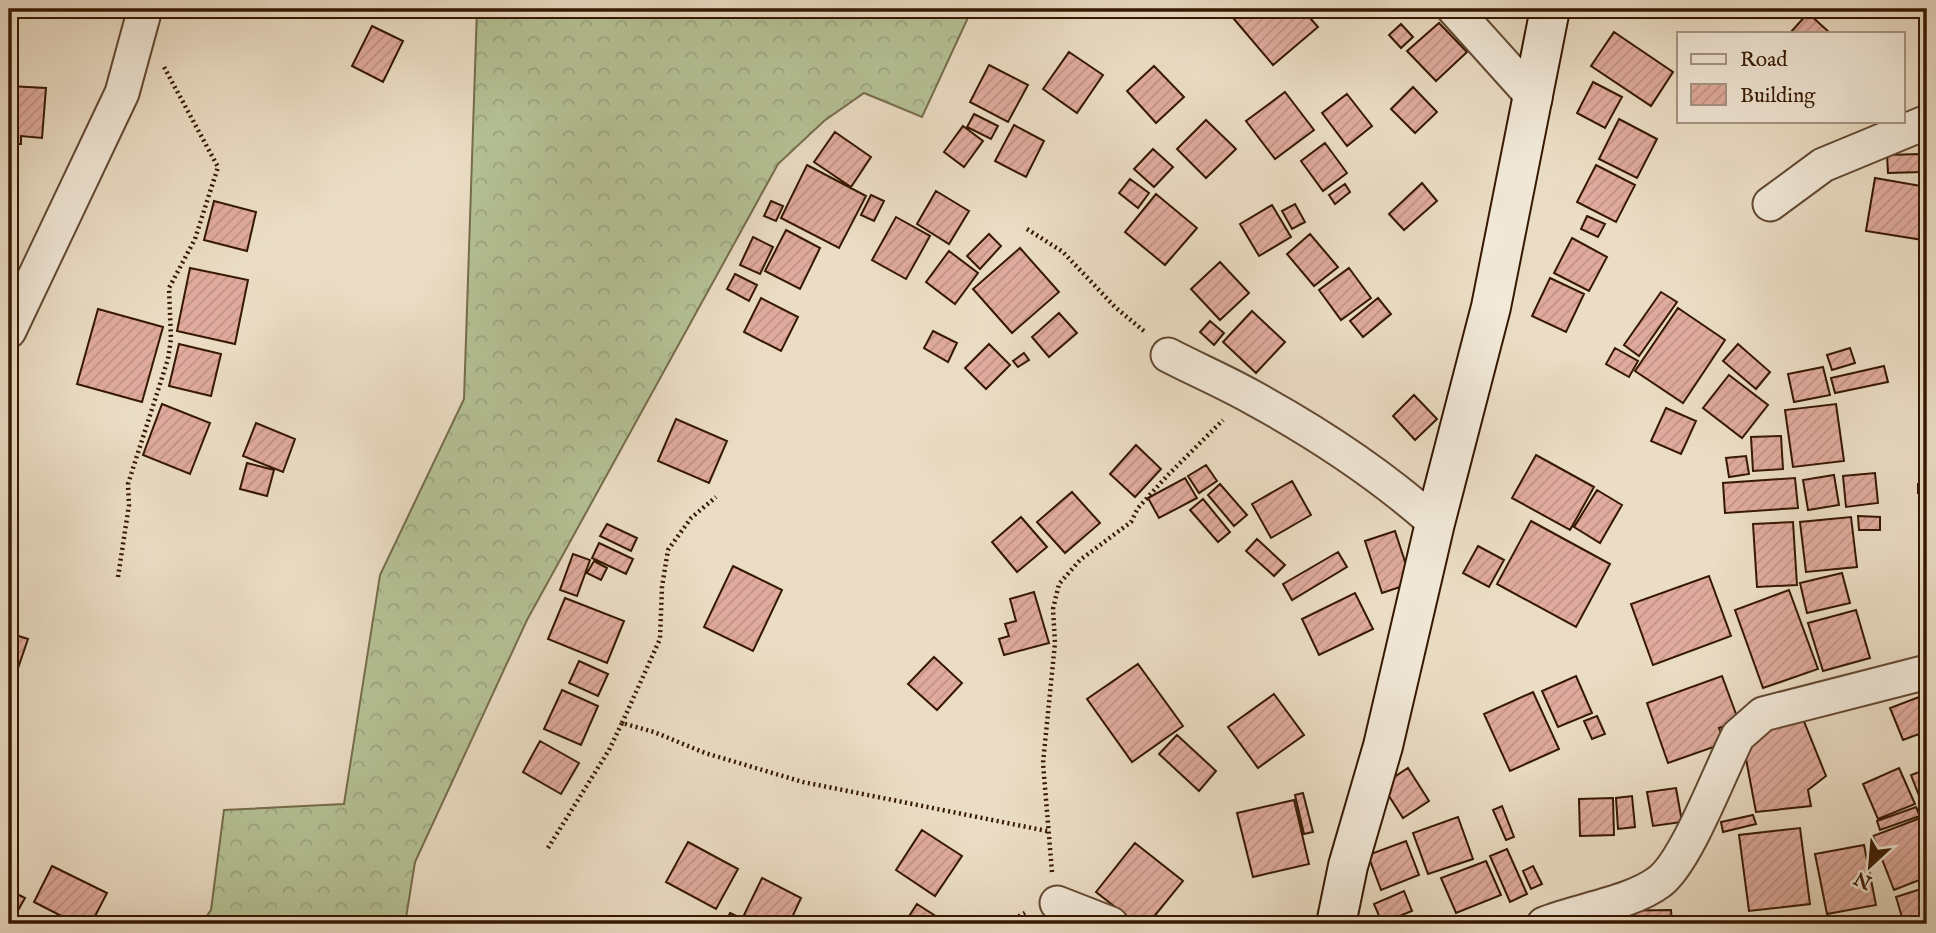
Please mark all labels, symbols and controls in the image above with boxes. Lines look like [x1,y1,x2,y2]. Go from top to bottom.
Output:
legend [1677,32,1904,122]
text: Road [1740,47,1788,74]
text: Building [1740,83,1816,110]
north arrow [1834,832,1904,902]
text: N [1850,865,1877,894]

